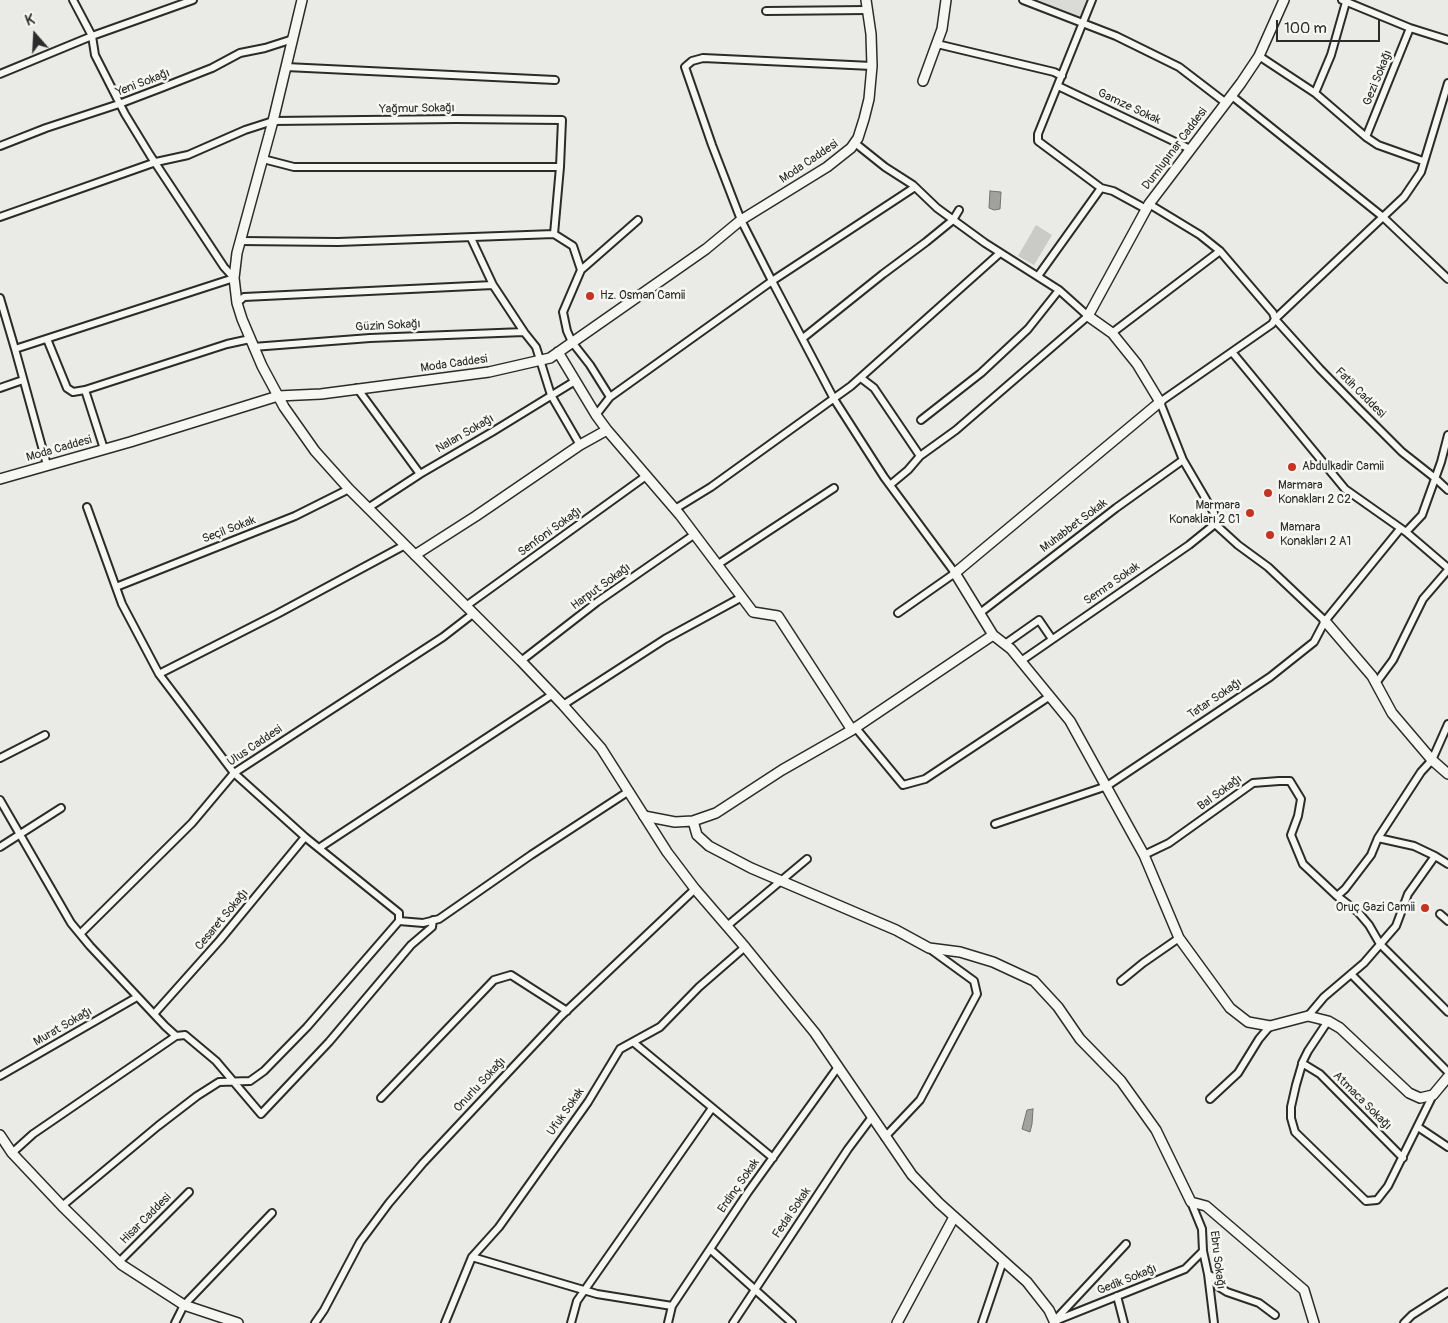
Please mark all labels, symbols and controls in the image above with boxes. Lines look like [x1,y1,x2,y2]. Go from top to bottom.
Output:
north arrow [10,10,60,60]
scale bar [1278,10,1382,42]
text: K [23,11,37,30]
text: 100 m [1284,19,1327,38]
street label: Gezi Sokağı [1360,48,1396,108]
street label: Yeni Sokağı [114,66,172,100]
street label: Gamze Sokak [1095,86,1163,128]
street label: Yağmur Sokağı [379,101,455,117]
street label: Dumlupınar Caddesi [1139,105,1211,193]
street label: Moda Caddesi [777,137,841,187]
place label: Hz. Osman Camii [600,289,685,303]
marker: Hz. Osman Camii [584,290,596,302]
street label: Güzin Sokağı [355,317,421,335]
street label: Moda Caddesi [420,352,488,376]
street label: Fatih Caddesi [1332,365,1388,421]
street label: Nalan Sokağı [433,412,497,456]
street label: Moda Caddesi [25,433,93,465]
place label: Abdulkadir Camii [1302,460,1384,474]
marker: Abdulkadir Camii [1286,461,1298,473]
place label: Marmara Konakları 2 C2 [1278,479,1351,507]
marker: Marmara Konakları 2 C2 [1262,487,1274,499]
street label: Muhabbet Sokak [1038,496,1110,556]
place label: Marmara Konakları 2 C1 [1169,499,1240,527]
street label: Senfoni Sokağı [515,504,585,560]
marker: Marmara Konakları 2 C1 [1244,507,1256,519]
street label: Seçil Sokak [200,513,258,547]
place label: Mamara Konakları 2 A1 [1280,521,1351,549]
marker: Mamara Konakları 2 A1 [1264,529,1276,541]
street label: Semra Sokak [1081,559,1143,609]
street label: Harput Sokağı [568,561,634,613]
street label: Tatar Sokağı [1185,676,1245,722]
street label: Ulus Caddesi [225,722,285,770]
street label: Bal Sokağı [1195,772,1245,814]
street label: Cesaret Sokağı [192,887,252,953]
place label: Oruç Gazi Camii [1336,901,1415,915]
marker: Oruç Gazi Camii [1419,902,1431,914]
street label: Murat Sokağı [31,1004,95,1050]
street label: Onurlu Sokağı [451,1055,509,1115]
street label: Atmaca Sokağı [1330,1069,1394,1133]
street label: Ufuk Sokak [544,1085,588,1139]
street label: Erdinç Sokak [715,1156,763,1216]
street label: Fedai Sokak [770,1185,814,1241]
street label: Hisar Caddesi [118,1191,174,1247]
street label: Ebru Sokağı [1206,1230,1228,1290]
street label: Gedik Sokağı [1095,1262,1159,1298]

